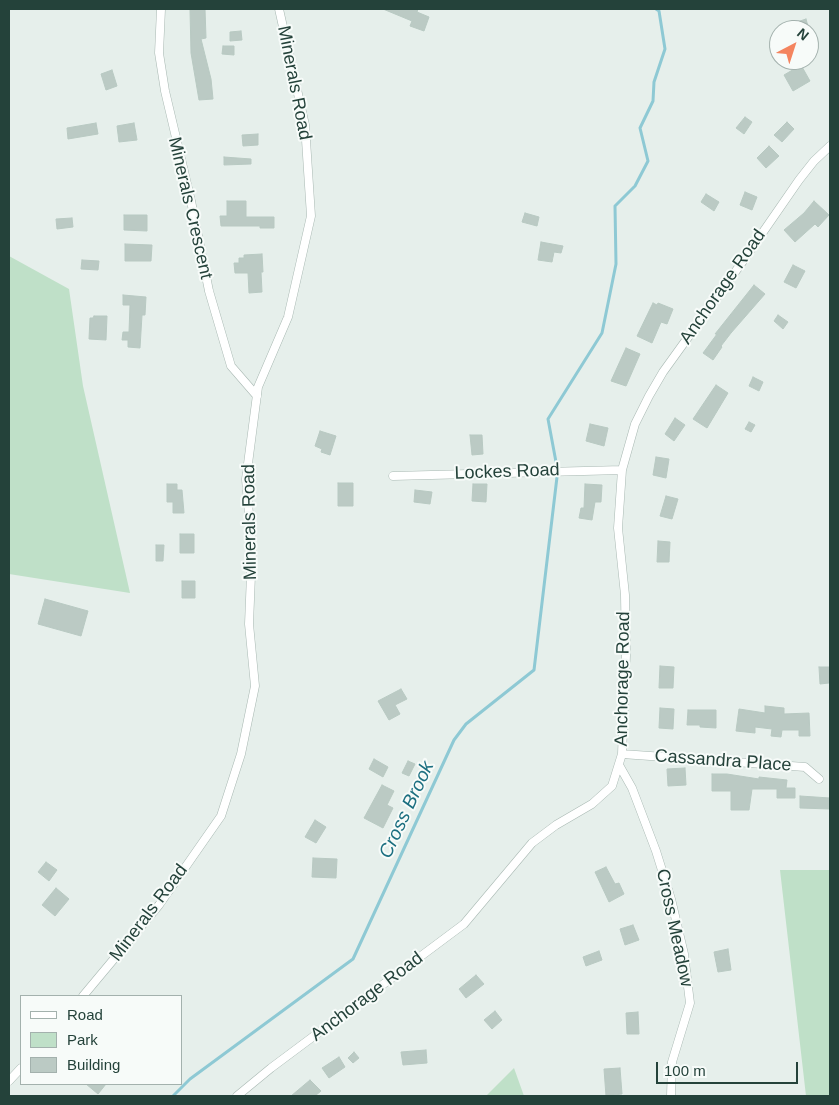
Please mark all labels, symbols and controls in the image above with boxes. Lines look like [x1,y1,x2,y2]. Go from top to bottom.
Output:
north arrow [769,20,819,70]
street label: Minerals Road [272,24,316,142]
text: N [794,25,812,44]
street label: Minerals Crescent [163,135,217,281]
street label: Anchorage Road [675,225,771,349]
street label: Lockes Road [454,459,560,485]
street label: Minerals Road [238,464,262,580]
street label: Anchorage Road [611,611,635,747]
street label: Cassandra Place [654,745,792,777]
water label: Cross Brook [375,758,439,862]
street label: Minerals Road [105,860,193,966]
street label: Cross Meadow [651,867,697,989]
street label: Anchorage Road [307,948,427,1046]
legend [20,995,182,1085]
text: Road [67,1006,103,1023]
text: Park [67,1031,98,1048]
scale bar [659,1052,802,1084]
text: Building [67,1056,120,1073]
text: 100 m [664,1062,706,1079]

